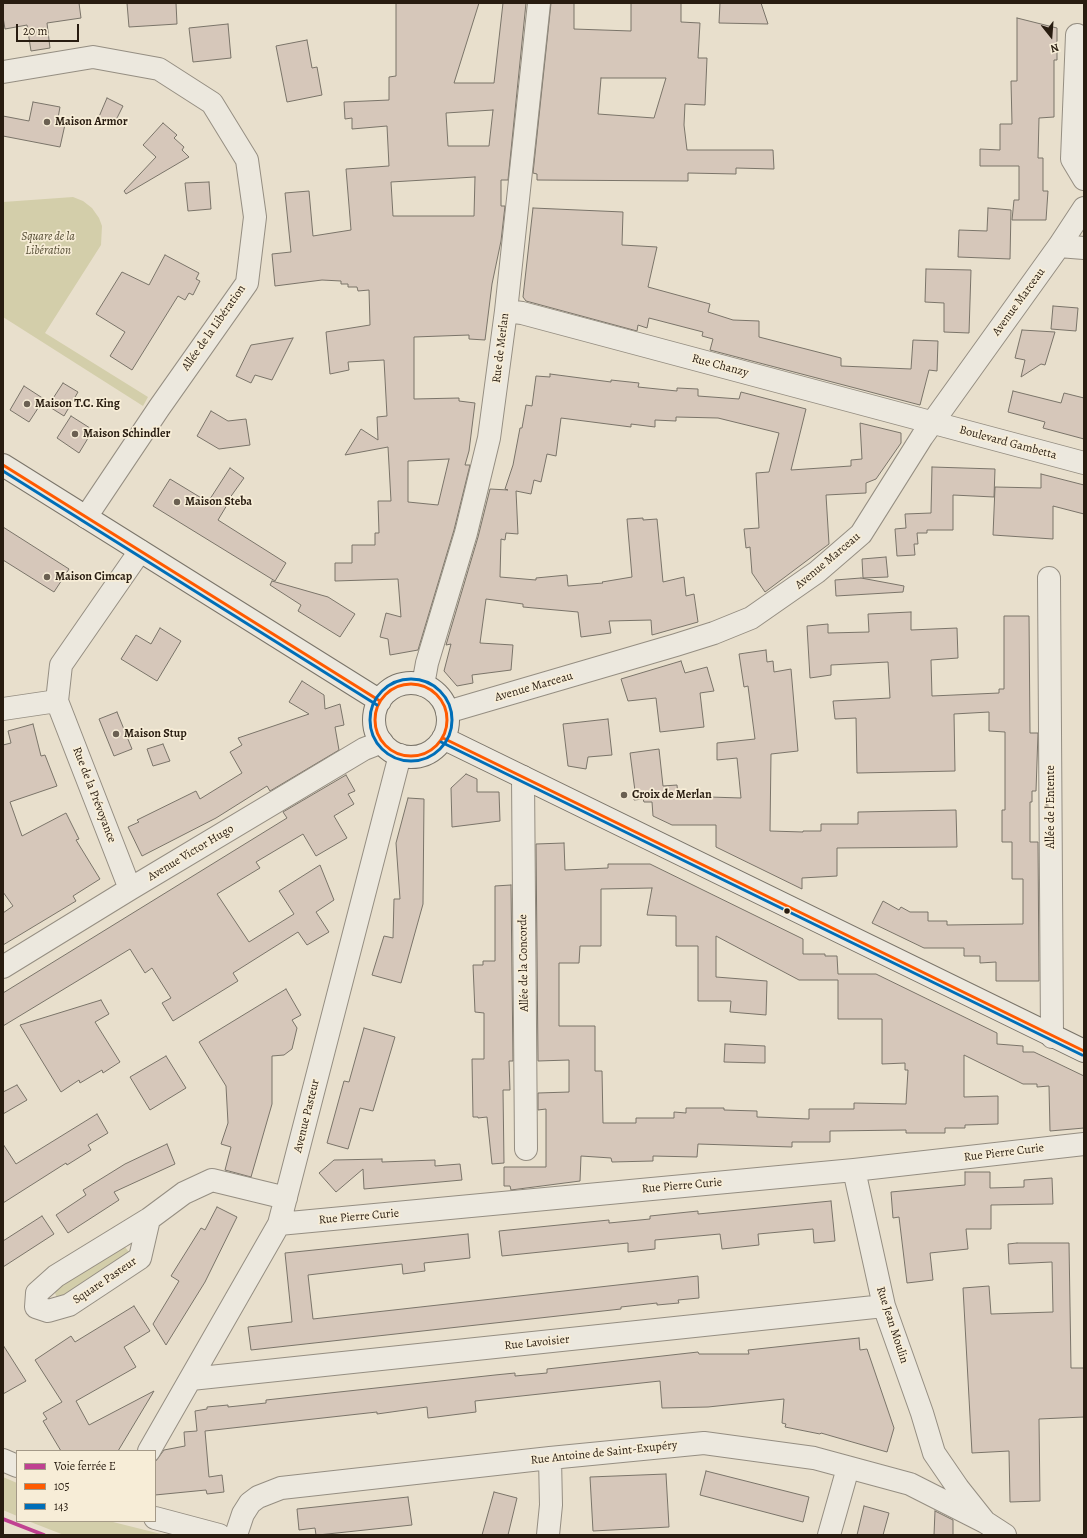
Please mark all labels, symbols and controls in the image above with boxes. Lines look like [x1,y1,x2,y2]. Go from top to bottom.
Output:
scale bar [18,16,81,42]
north arrow [1031,16,1071,56]
text: 20 m [23,23,47,39]
text: N [1049,40,1061,56]
place label: Maison Armor [55,115,128,129]
marker: Maison Armor [42,117,52,127]
park label: Square de la Libération [21,230,75,258]
street label: Avenue Marceau [989,265,1049,339]
street label: Allée de la Libération [179,282,249,374]
street label: Rue de Merlan [490,312,512,384]
street label: Rue Chanzy [690,352,750,380]
place label: Maison T.C. King [35,397,120,411]
marker: Maison T.C. King [22,399,32,409]
street label: Boulevard Gambetta [958,423,1058,463]
place label: Maison Schindler [83,427,170,441]
marker: Maison Schindler [70,429,80,439]
place label: Maison Steba [185,495,252,509]
marker: Maison Steba [172,497,182,507]
street label: Avenue Marceau [793,530,863,592]
place label: Maison Cimcap [55,570,132,584]
marker: Maison Cimcap [42,572,52,582]
street label: Avenue Marceau [493,669,575,705]
place label: Maison Stup [124,727,187,741]
marker: Maison Stup [111,729,121,739]
street label: Rue de la Prévoyance [69,745,119,845]
street label: Allée de l'Entente [1044,765,1058,849]
place label: Croix de Merlan [632,788,712,802]
marker: Croix de Merlan [619,790,629,800]
street label: Avenue Victor Hugo [145,822,237,884]
unlabelled marker [782,906,792,916]
street label: Allée de la Concorde [516,914,532,1012]
street label: Avenue Pasteur [291,1078,323,1154]
street label: Rue Pierre Curie [963,1141,1045,1165]
street label: Rue Pierre Curie [641,1175,723,1197]
street label: Rue Pierre Curie [318,1206,400,1228]
street label: Square Pasteur [70,1254,140,1308]
street label: Rue Jean Moulin [873,1285,911,1365]
street label: Rue Lavoisier [504,1332,570,1354]
street label: Rue Antoine de Saint-Exupéry [530,1438,678,1468]
legend [16,1450,156,1522]
text: Voie ferrée E [54,1458,116,1474]
text: 105 [54,1478,70,1494]
text: 143 [54,1498,69,1514]

